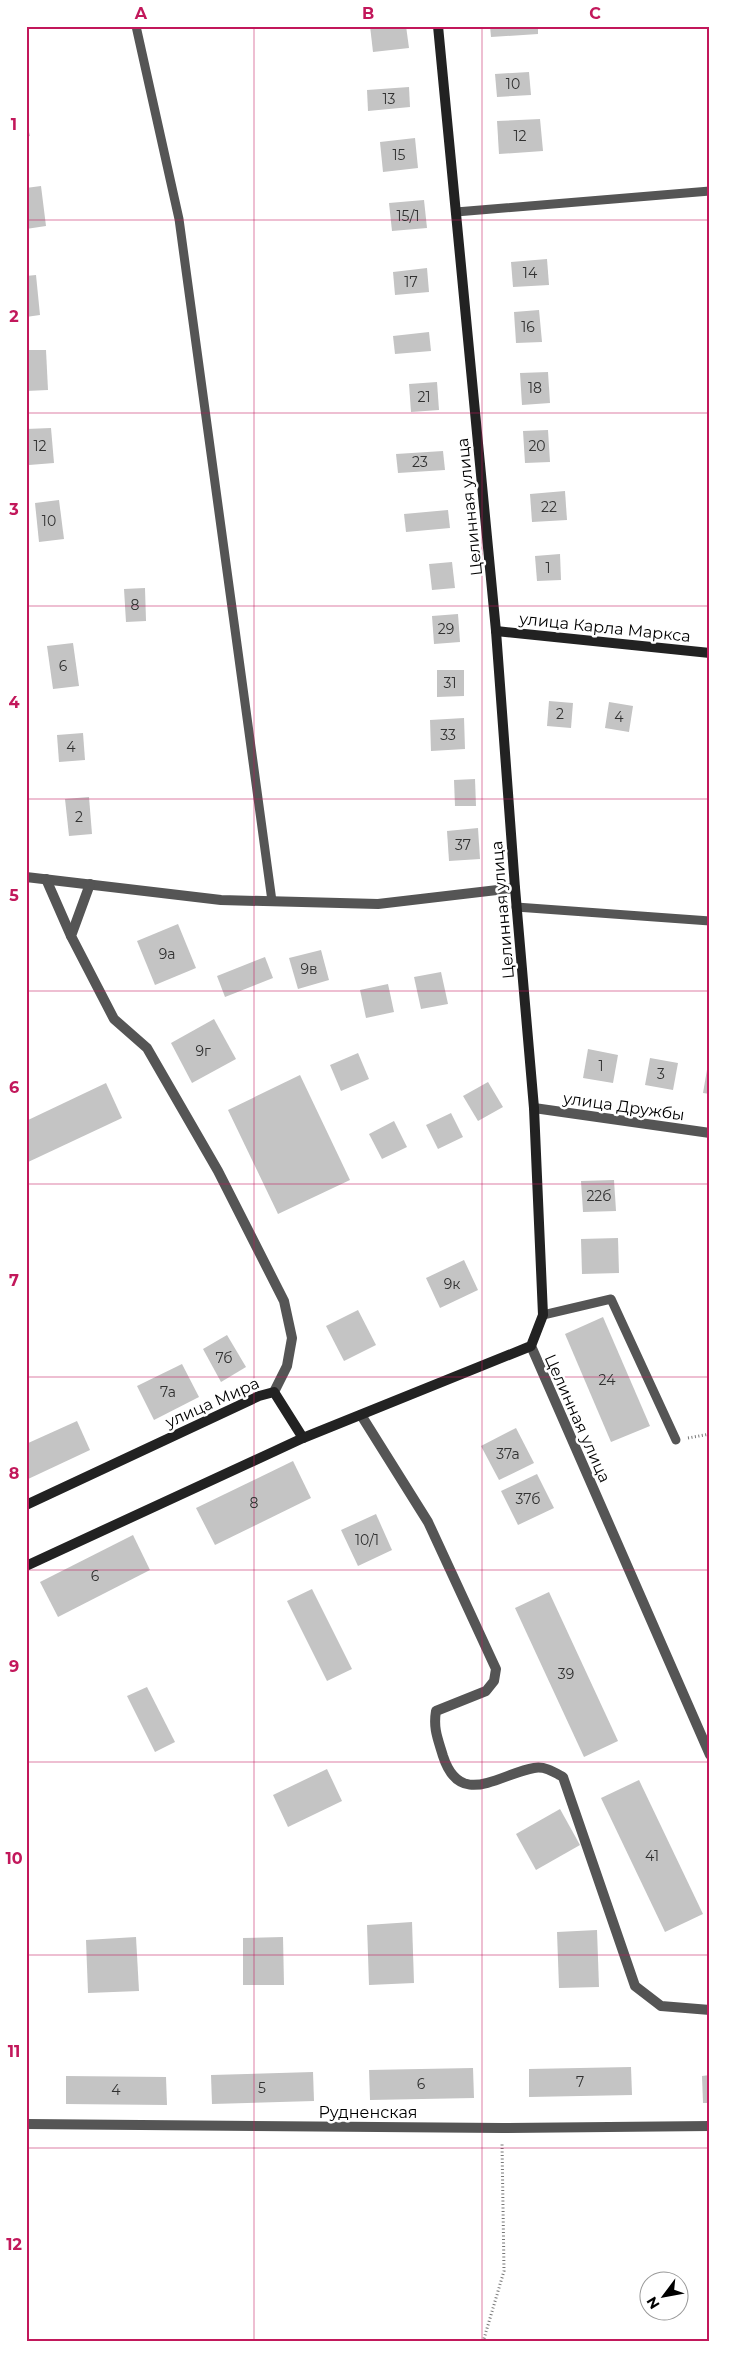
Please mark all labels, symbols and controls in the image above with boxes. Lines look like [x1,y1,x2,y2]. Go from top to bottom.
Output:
text: A [134,4,148,23]
text: B [362,4,374,23]
text: C [589,4,601,23]
house number: 10 [506,75,520,93]
house number: 13 [383,90,396,108]
text: 1 [11,115,17,134]
house number: 12 [513,127,527,145]
house number: 15 [393,146,406,164]
house number: 15/1 [396,207,420,225]
house number: 14 [523,264,538,282]
house number: 17 [404,273,418,291]
text: 2 [9,307,19,326]
house number: 16 [521,318,535,336]
house number: 18 [528,379,542,397]
house number: 21 [417,388,431,406]
house number: 12 [33,437,47,455]
street label: Целинная улица [453,437,486,577]
house number: 20 [528,437,546,455]
house number: 23 [412,453,428,471]
house number: 22 [541,498,557,516]
text: 3 [8,500,19,519]
house number: 10 [42,512,56,530]
house number: 1 [545,559,551,577]
house number: 8 [131,596,140,614]
street label: улица Карла Маркса [517,609,692,646]
house number: 29 [438,620,454,638]
house number: 6 [59,657,68,675]
house number: 31 [444,674,456,692]
text: 4 [8,693,20,712]
house number: 2 [556,705,564,723]
house number: 4 [614,708,624,726]
house number: 33 [440,726,456,744]
house number: 4 [66,738,76,756]
house number: 2 [75,808,83,826]
house number: 37 [455,836,471,854]
street label: Целинная улица [487,840,518,980]
text: 5 [9,886,19,905]
house number: 9а [159,945,175,963]
house number: 9в [300,960,318,978]
house number: 9г [195,1042,211,1060]
house number: 1 [598,1057,604,1075]
house number: 3 [657,1065,665,1083]
text: 6 [9,1078,19,1097]
street label: улица Дружбы [561,1088,686,1124]
house number: 22б [586,1187,612,1205]
text: 7 [9,1271,19,1290]
house number: 9к [444,1275,460,1293]
house number: 7б [215,1349,233,1367]
street label: Целинная улица [541,1351,614,1485]
house number: 24 [599,1371,616,1389]
street label: улица Мира [161,1373,262,1432]
house number: 7а [160,1383,176,1401]
house number: 37а [496,1445,520,1463]
text: 8 [9,1464,19,1483]
house number: 37б [516,1490,540,1508]
house number: 8 [250,1494,259,1512]
house number: 10/1 [355,1531,379,1549]
house number: 6 [91,1567,100,1585]
text: 9 [9,1657,19,1676]
house number: 39 [558,1665,574,1683]
house number: 41 [645,1847,659,1865]
text: 10 [5,1849,23,1868]
text: 11 [8,2042,20,2061]
house number: 7 [576,2073,584,2091]
house number: 6 [417,2075,426,2093]
house number: 5 [258,2079,266,2097]
house number: 4 [111,2081,121,2099]
street label: Рудненская [319,2103,417,2122]
text: 12 [6,2235,22,2254]
north arrow [638,2270,688,2320]
text: N [642,2293,664,2312]

